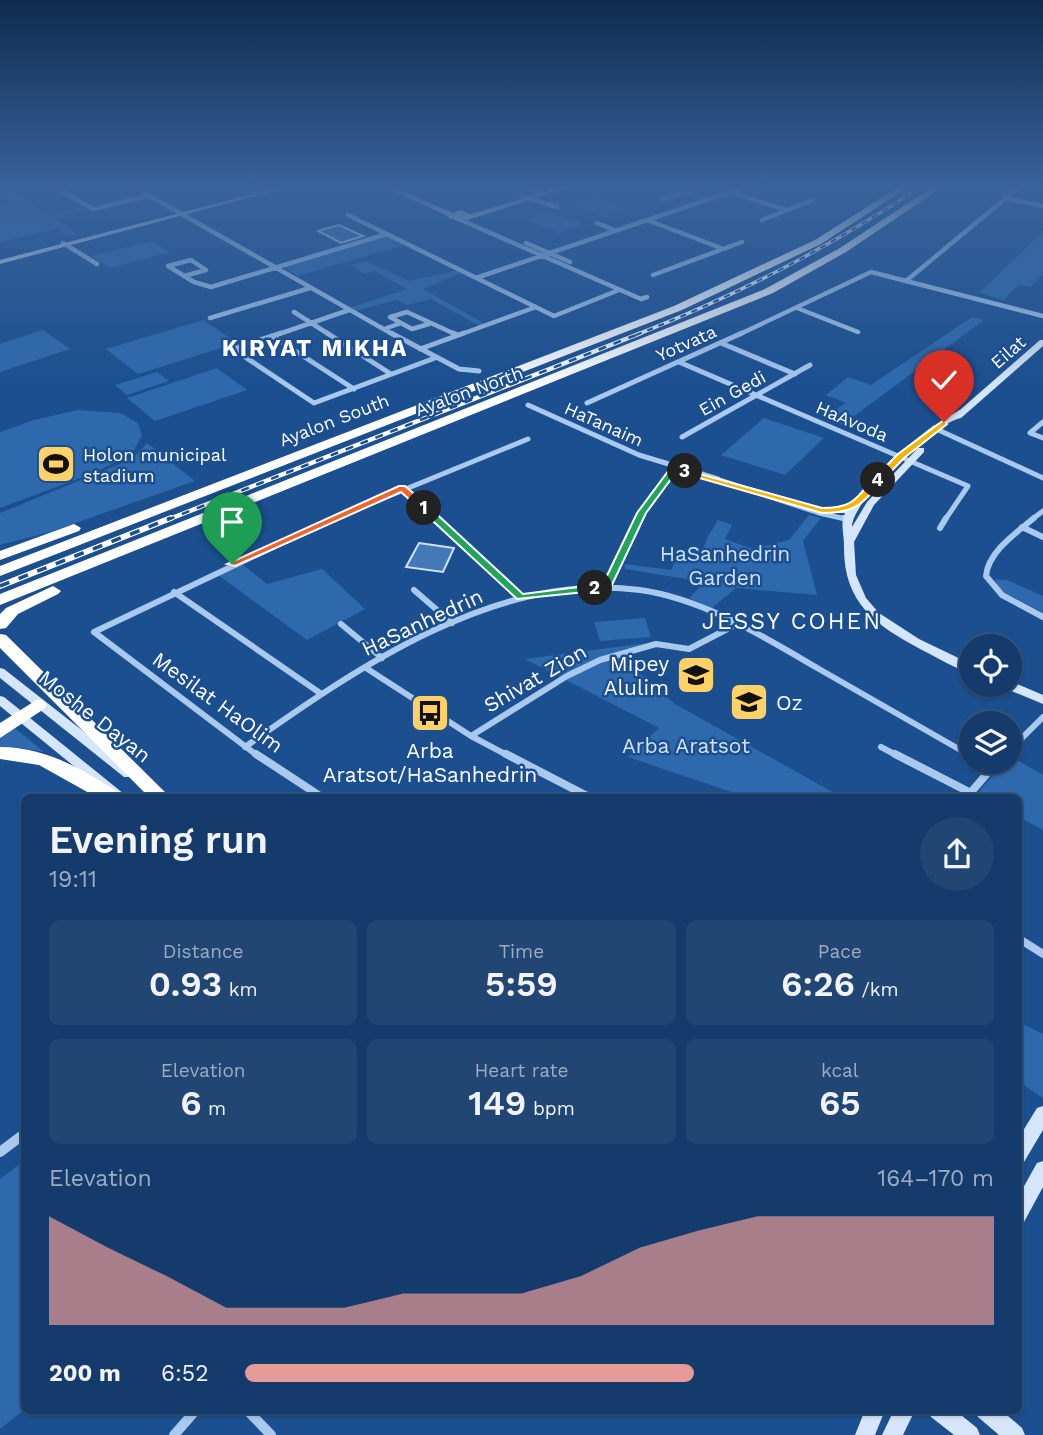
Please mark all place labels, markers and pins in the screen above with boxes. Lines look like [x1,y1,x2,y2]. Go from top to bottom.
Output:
pin [914,350,974,422]
sports icon: Holon municipal stadium [35,443,77,485]
place label: Holon municipal stadium [83,444,227,486]
pin: 3 [668,454,702,489]
pin: 4 [860,462,896,498]
pin: 1 [406,490,442,526]
pin [202,492,262,564]
pin: 2 [578,570,612,606]
place label: Mipey Alulim [604,651,669,700]
school or university icon: Mipey Alulim [675,654,717,696]
school or university icon: Oz [728,681,770,723]
place label: Oz [776,690,803,715]
bus stop icon: Arba Aratsot/HaSanhedrin [409,692,451,734]
place label: Arba Aratsot/HaSanhedrin [323,738,537,787]

